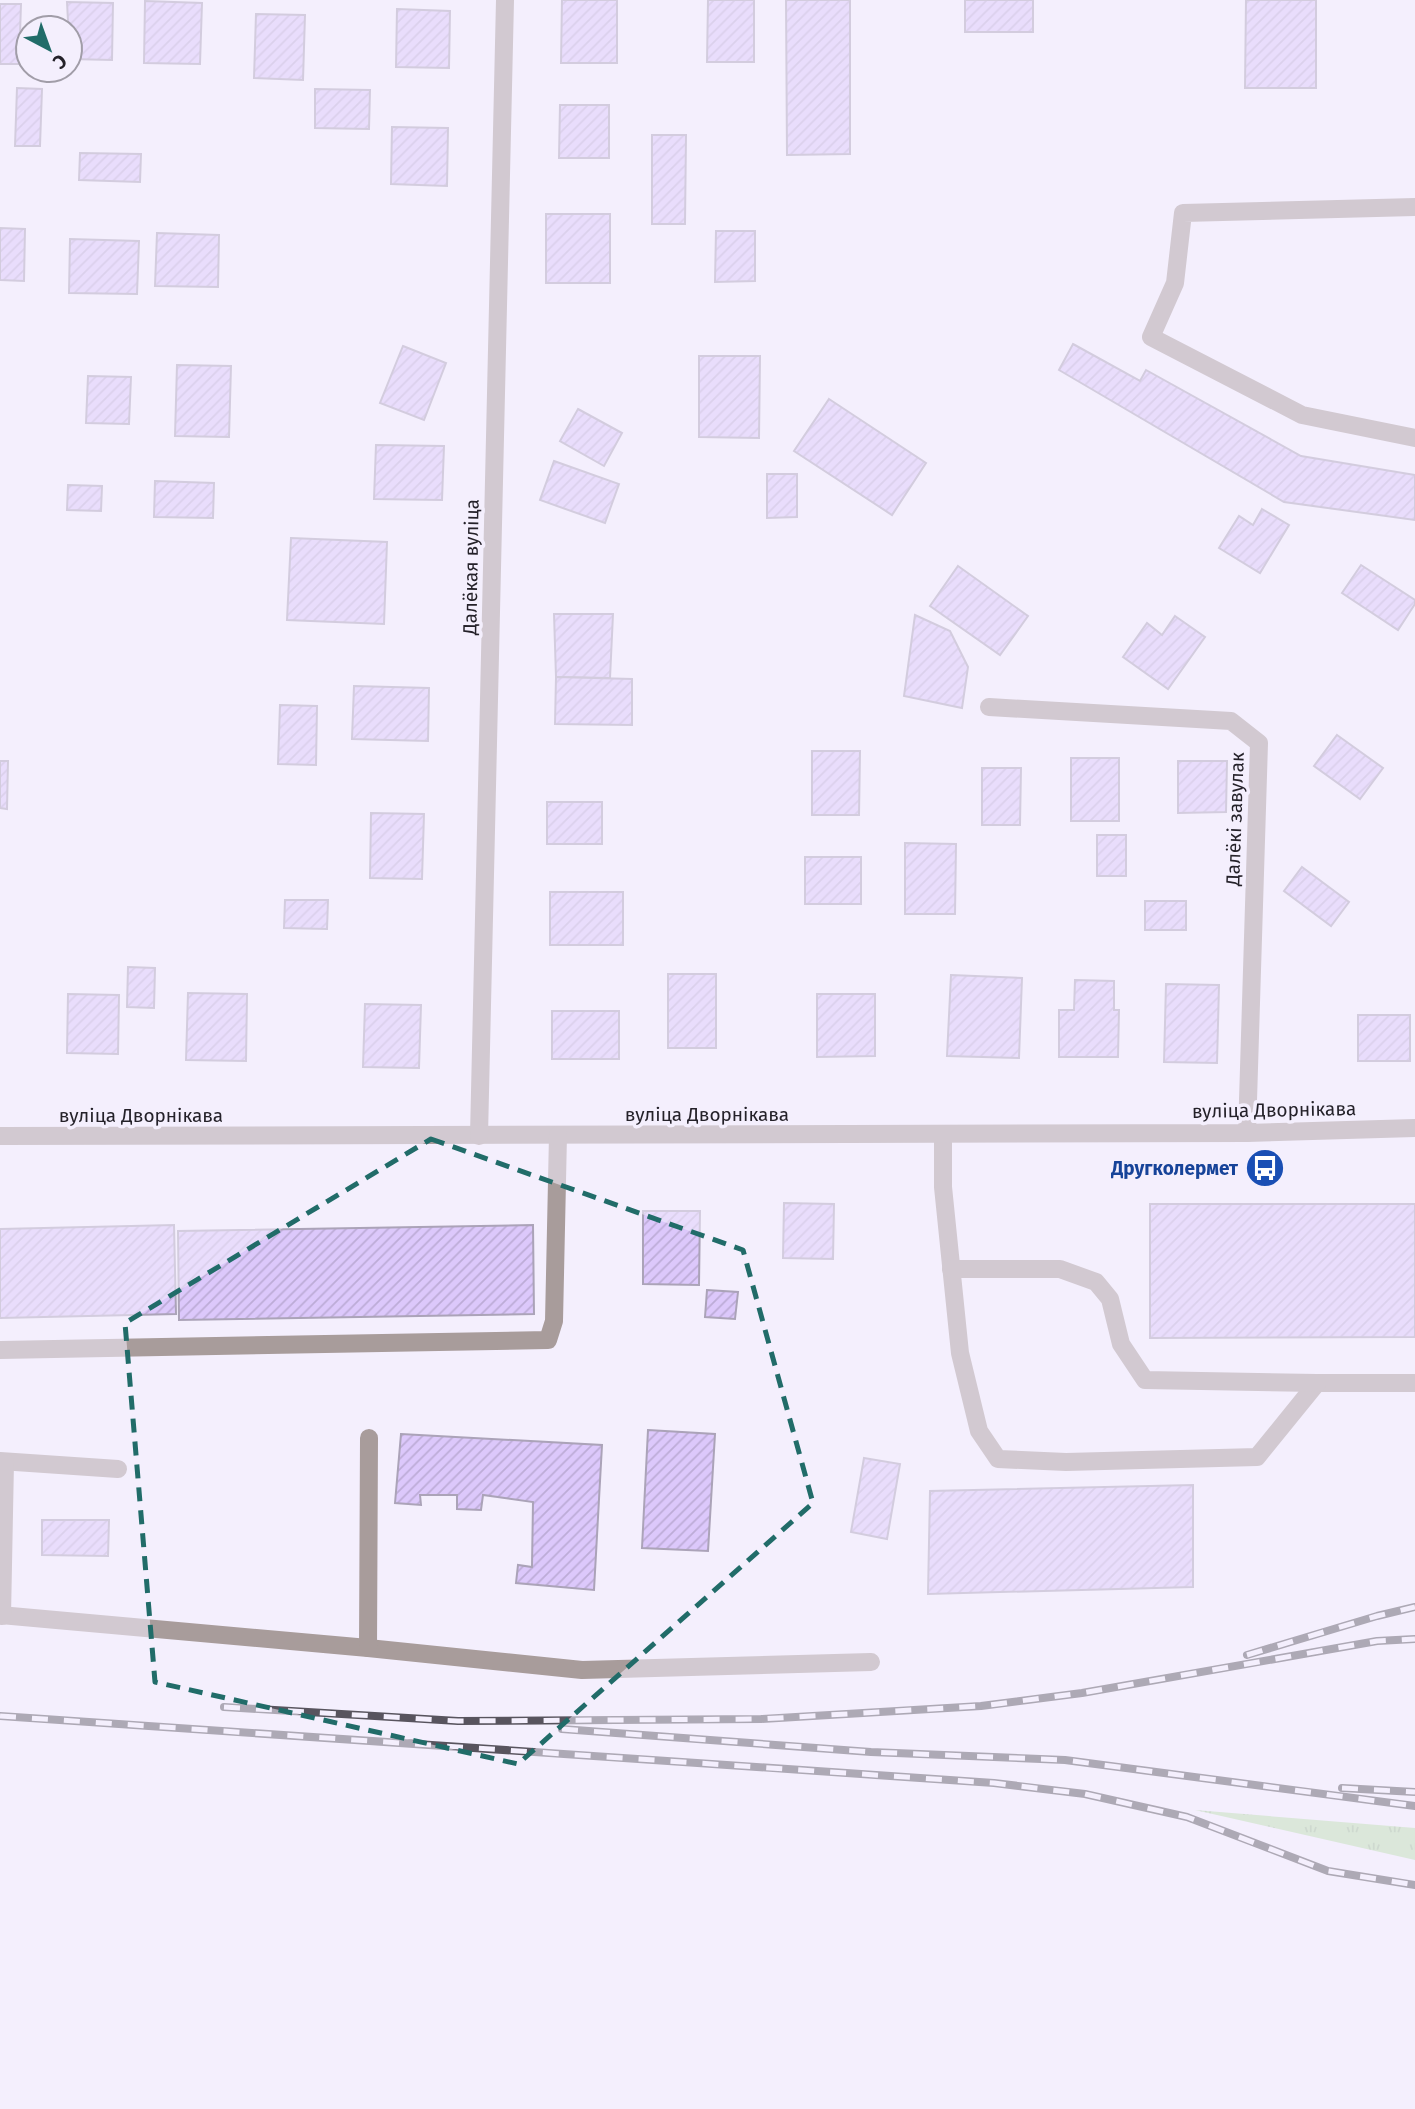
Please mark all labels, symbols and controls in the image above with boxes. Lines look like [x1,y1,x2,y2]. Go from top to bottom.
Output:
north arrow [14,14,84,84]
text: С [48,49,71,74]
street label: Далёкая вуліца [458,499,484,636]
street label: Далёкі завулак [1221,752,1249,887]
street label: вуліца Дворнікава [1192,1097,1356,1123]
street label: вуліца Дворнікава [625,1103,789,1126]
street label: вуліца Дворнікава [59,1104,223,1127]
bus stop icon: Другколермет [1244,1147,1286,1189]
place label: Другколермет [1110,1157,1239,1180]

